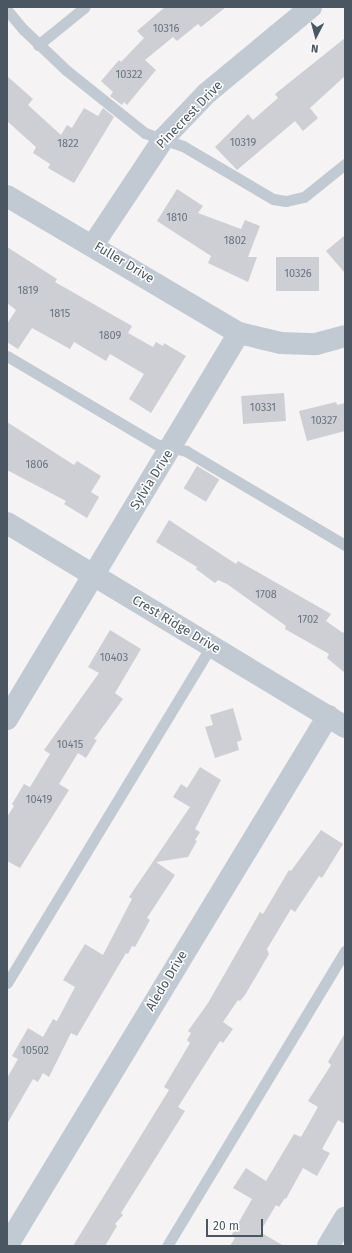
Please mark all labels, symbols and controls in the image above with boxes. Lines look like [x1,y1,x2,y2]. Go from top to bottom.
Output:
north arrow [296,16,336,56]
house number: 10316 [153,22,179,36]
text: N [310,42,319,55]
house number: 10322 [115,68,143,82]
street label: Pinecrest Drive [154,78,226,152]
house number: 10319 [230,136,256,150]
house number: 1822 [57,137,79,151]
house number: 1810 [166,211,188,225]
house number: 1802 [224,234,246,248]
street label: Fuller Drive [91,239,157,287]
house number: 10326 [284,267,312,281]
house number: 1819 [17,284,39,298]
house number: 1815 [50,307,70,321]
house number: 1809 [99,329,121,343]
house number: 10331 [250,401,276,415]
house number: 10327 [311,414,337,428]
street label: Sylvia Drive [127,447,177,513]
house number: 1806 [26,458,48,472]
house number: 1708 [255,588,277,602]
street label: Crest Ridge Drive [129,593,223,657]
house number: 1702 [298,613,318,627]
house number: 10403 [100,651,128,665]
house number: 10415 [57,738,83,752]
house number: 10419 [26,793,52,807]
street label: Aledo Drive [143,948,191,1014]
house number: 10502 [21,1044,49,1058]
scale bar [208,1211,265,1237]
text: 20 m [213,1219,239,1233]

